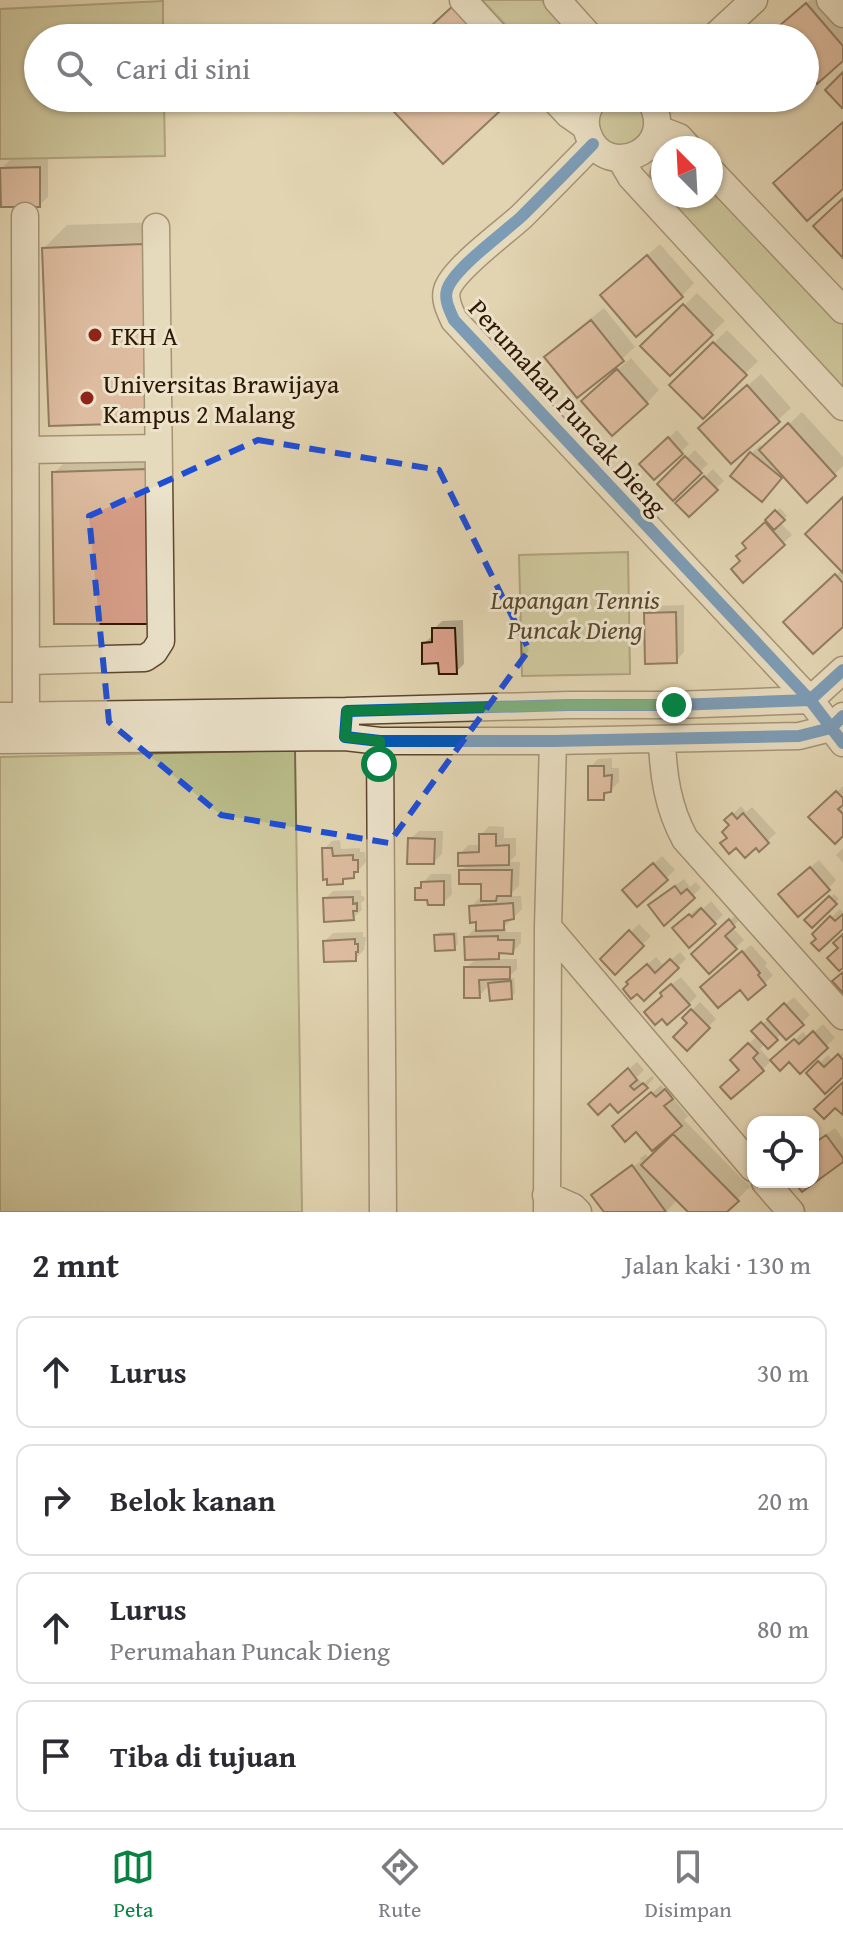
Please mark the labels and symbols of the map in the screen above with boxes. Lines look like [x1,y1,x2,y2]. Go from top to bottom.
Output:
north arrow [651,136,723,208]
street label: Perumahan Puncak Dieng [460,290,676,524]
place label: FKH A [111,316,178,355]
marker: FKH A [86,326,104,344]
place label: Universitas Brawijaya Kampus 2 Malang [103,364,340,433]
marker: Universitas Brawijaya Kampus 2 Malang [78,389,96,407]
park label: Lapangan Tennis Puncak Dieng [489,580,660,649]
route end [656,687,692,723]
route start [361,746,397,782]

